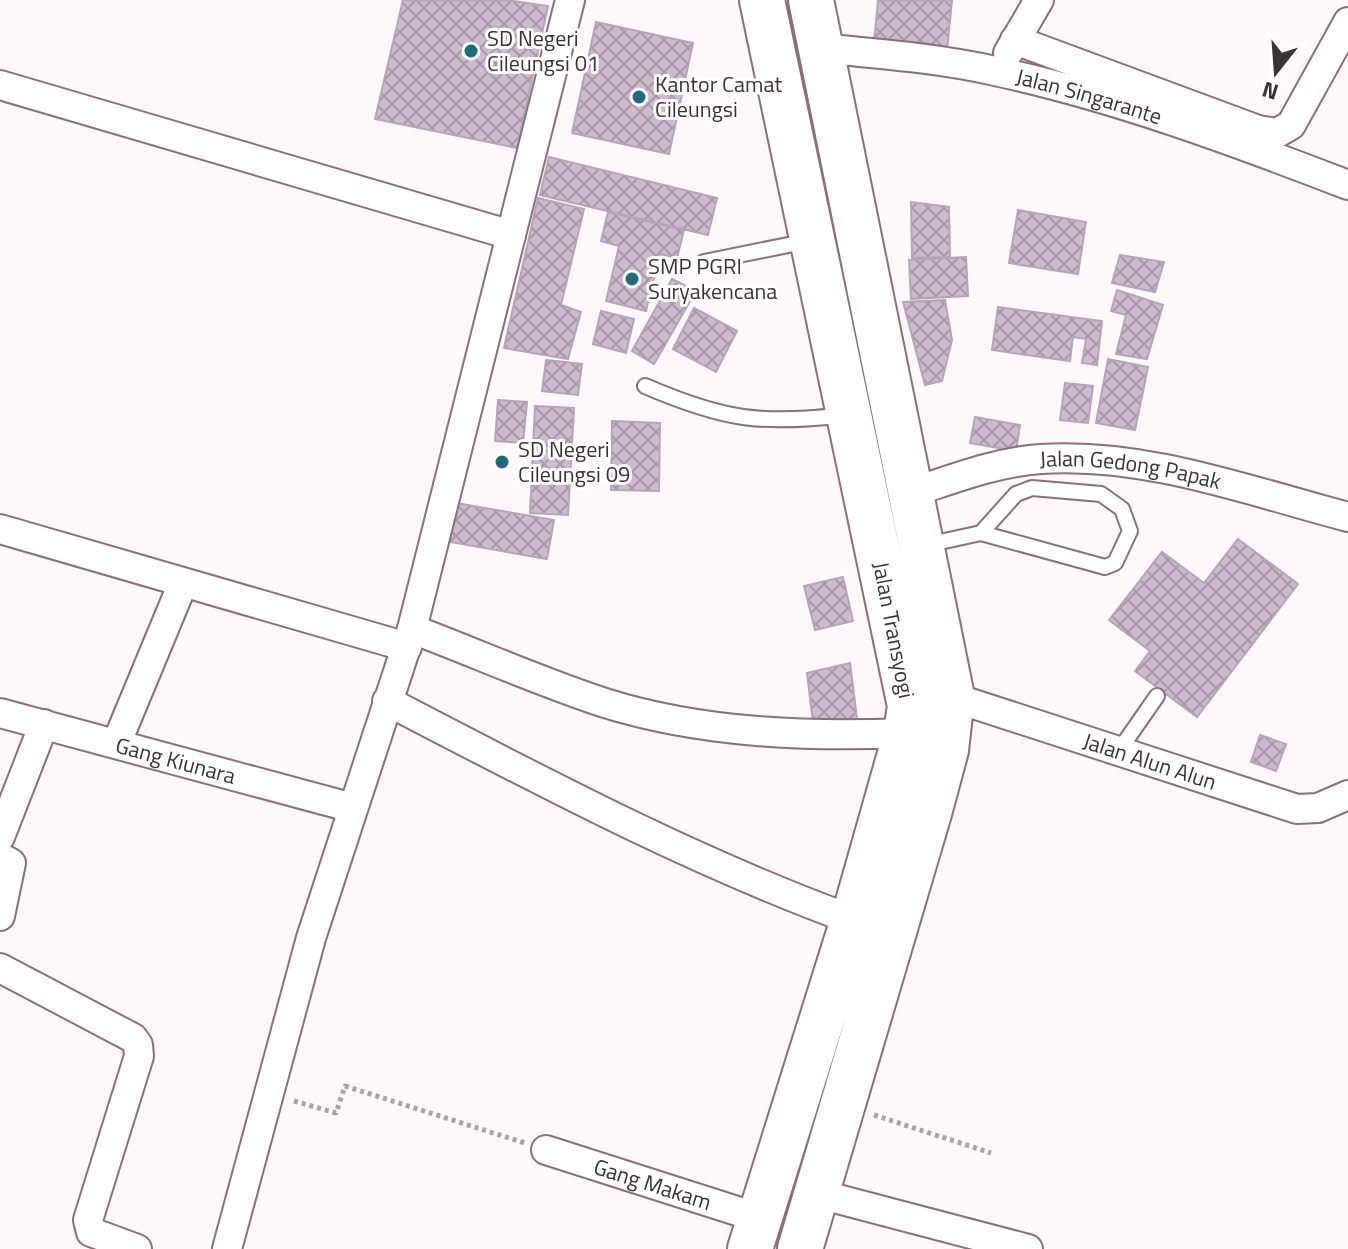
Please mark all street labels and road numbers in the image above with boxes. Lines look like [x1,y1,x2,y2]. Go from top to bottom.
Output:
street label: Jalan Singarante [1013,59,1166,133]
street label: Jalan Gedong Papak [1039,441,1225,498]
street label: Jalan Transyogi [864,559,924,701]
street label: Jalan Alun Alun [1079,724,1221,799]
street label: Gang Kiunara [112,728,240,793]
street label: Gang Makam [589,1149,716,1219]

